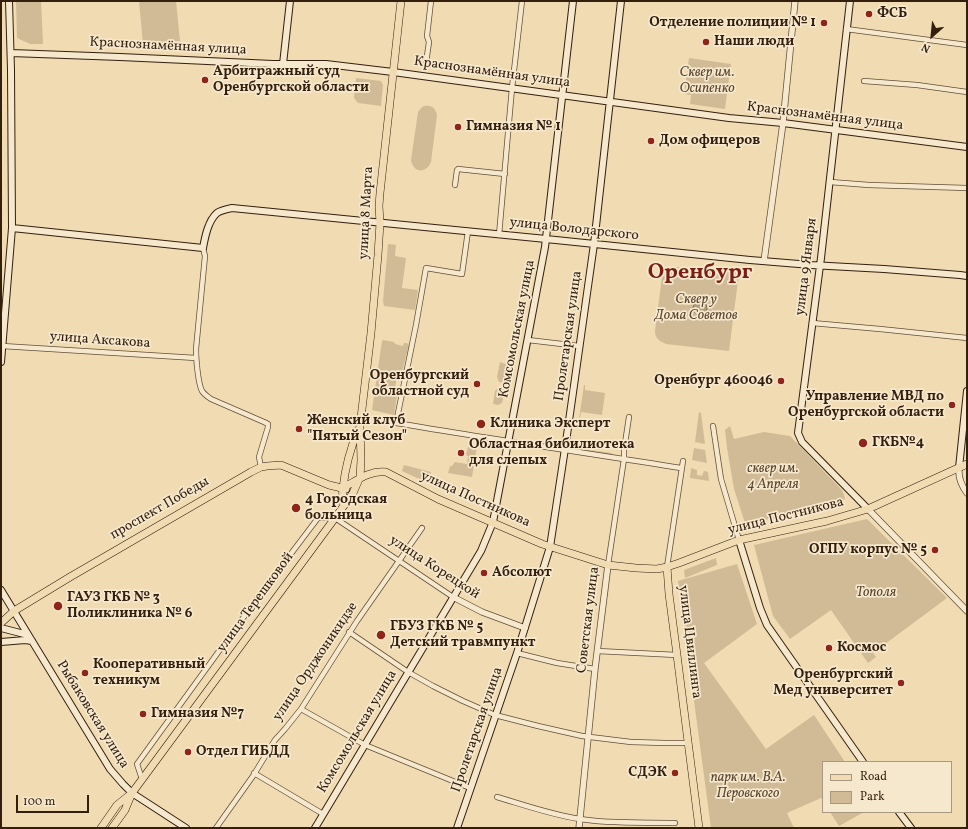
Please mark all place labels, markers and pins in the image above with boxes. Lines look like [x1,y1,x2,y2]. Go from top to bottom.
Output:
place label: ФСБ [877,6,907,22]
marker: ФСБ [864,9,874,19]
place label: Отделение полиции № 1 [649,15,816,31]
marker: Отделение полиции № 1 [819,18,829,28]
place label: Наши люди [714,34,794,50]
marker: Наши люди [701,37,711,47]
place label: Арбитражный суд Оренбургской области [213,64,369,96]
marker: Арбитражный суд Оренбургской области [200,75,210,85]
place label: Гимназия № 1 [466,119,561,135]
marker: Гимназия № 1 [453,122,463,132]
place label: Дом офицеров [659,133,760,149]
marker: Дом офицеров [646,136,656,146]
place label: Оренбургский областной суд [370,368,469,400]
place label: Оренбург 460046 [654,373,773,389]
marker: Оренбург 460046 [776,376,786,386]
marker: Оренбургский областной суд [472,379,482,389]
place label: Управление МВД по Оренбургской области [788,389,944,422]
marker: Управление МВД по Оренбургской области [947,400,957,410]
place label: Женский клуб "Пятый Сезон" [307,413,407,446]
place label: Клиника Эксперт [490,416,610,432]
marker: Клиника Эксперт [475,418,487,430]
marker: Женский клуб "Пятый Сезон" [294,424,304,434]
place label: ГКБ№4 [872,435,924,451]
place label: Областная бибилиотека для слепых [469,437,635,470]
marker: ГКБ№4 [857,437,869,449]
marker: Областная бибилиотека для слепых [456,448,466,458]
place label: 4 Городская больница [305,492,387,524]
marker: 4 Городская больница [290,502,302,514]
place label: ОГПУ корпус № 5 [809,542,927,558]
marker: ОГПУ корпус № 5 [930,545,940,555]
place label: Абсолют [492,565,552,581]
marker: Абсолют [479,568,489,578]
place label: ГАУЗ ГКБ № 3 Поликлиника № 6 [67,590,192,622]
marker: ГАУЗ ГКБ № 3 Поликлиника № 6 [52,600,64,612]
place label: ГБУЗ ГКБ № 5 Детский травмпункт [390,619,535,652]
marker: ГБУЗ ГКБ № 5 Детский травмпункт [375,629,387,641]
place label: Космос [837,640,886,656]
marker: Космос [824,643,834,653]
place label: Кооперативный техникум [93,657,205,690]
place label: Оренбургский Мед университет [773,667,893,700]
marker: Кооперативный техникум [80,668,90,678]
marker: Оренбургский Мед университет [896,678,906,688]
place label: Гимназия №7 [151,706,244,722]
marker: Гимназия №7 [138,709,148,719]
place label: Отдел ГИБДД [196,744,290,760]
marker: Отдел ГИБДД [183,747,193,757]
place label: СДЭК [628,765,667,781]
marker: СДЭК [670,768,680,778]

